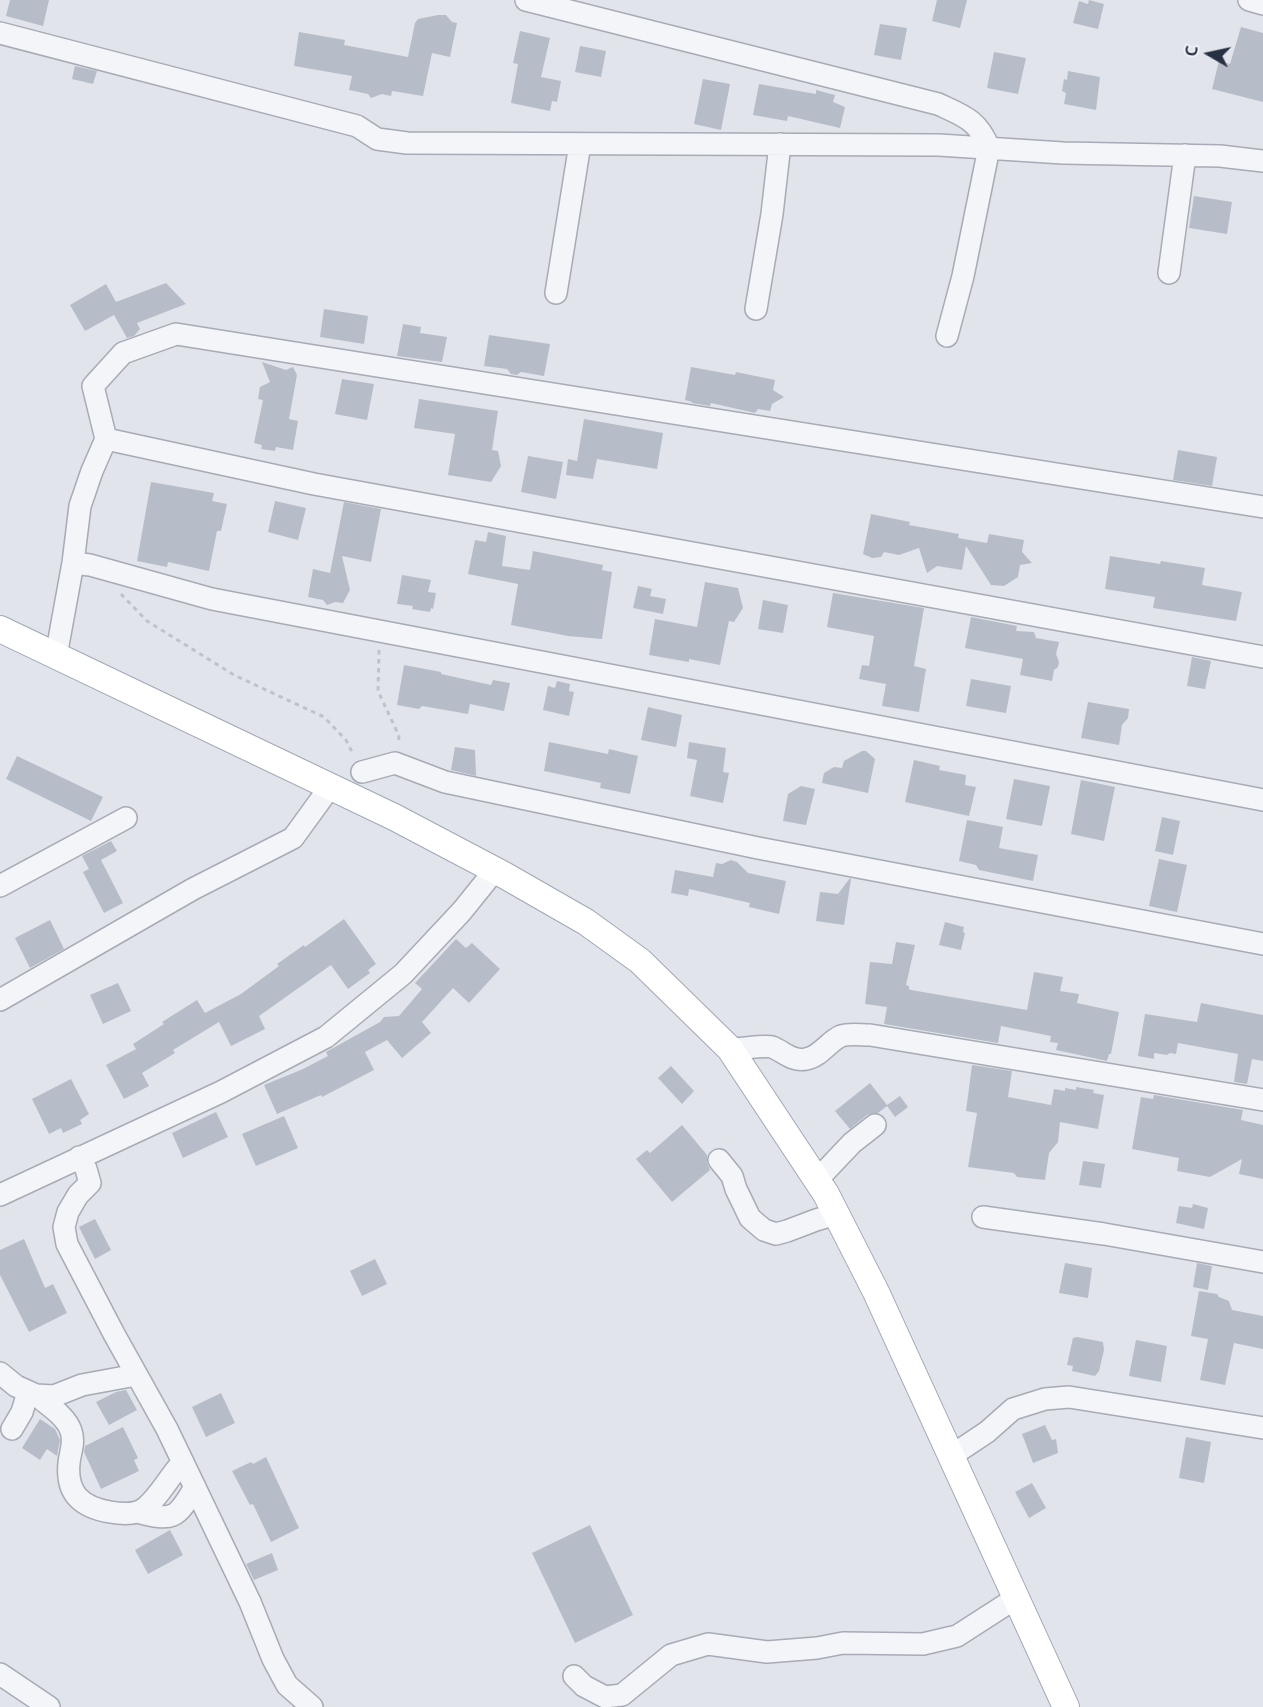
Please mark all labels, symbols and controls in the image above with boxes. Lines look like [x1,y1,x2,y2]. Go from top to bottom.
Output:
north arrow [1179,24,1239,84]
text: С [1182,45,1201,58]

